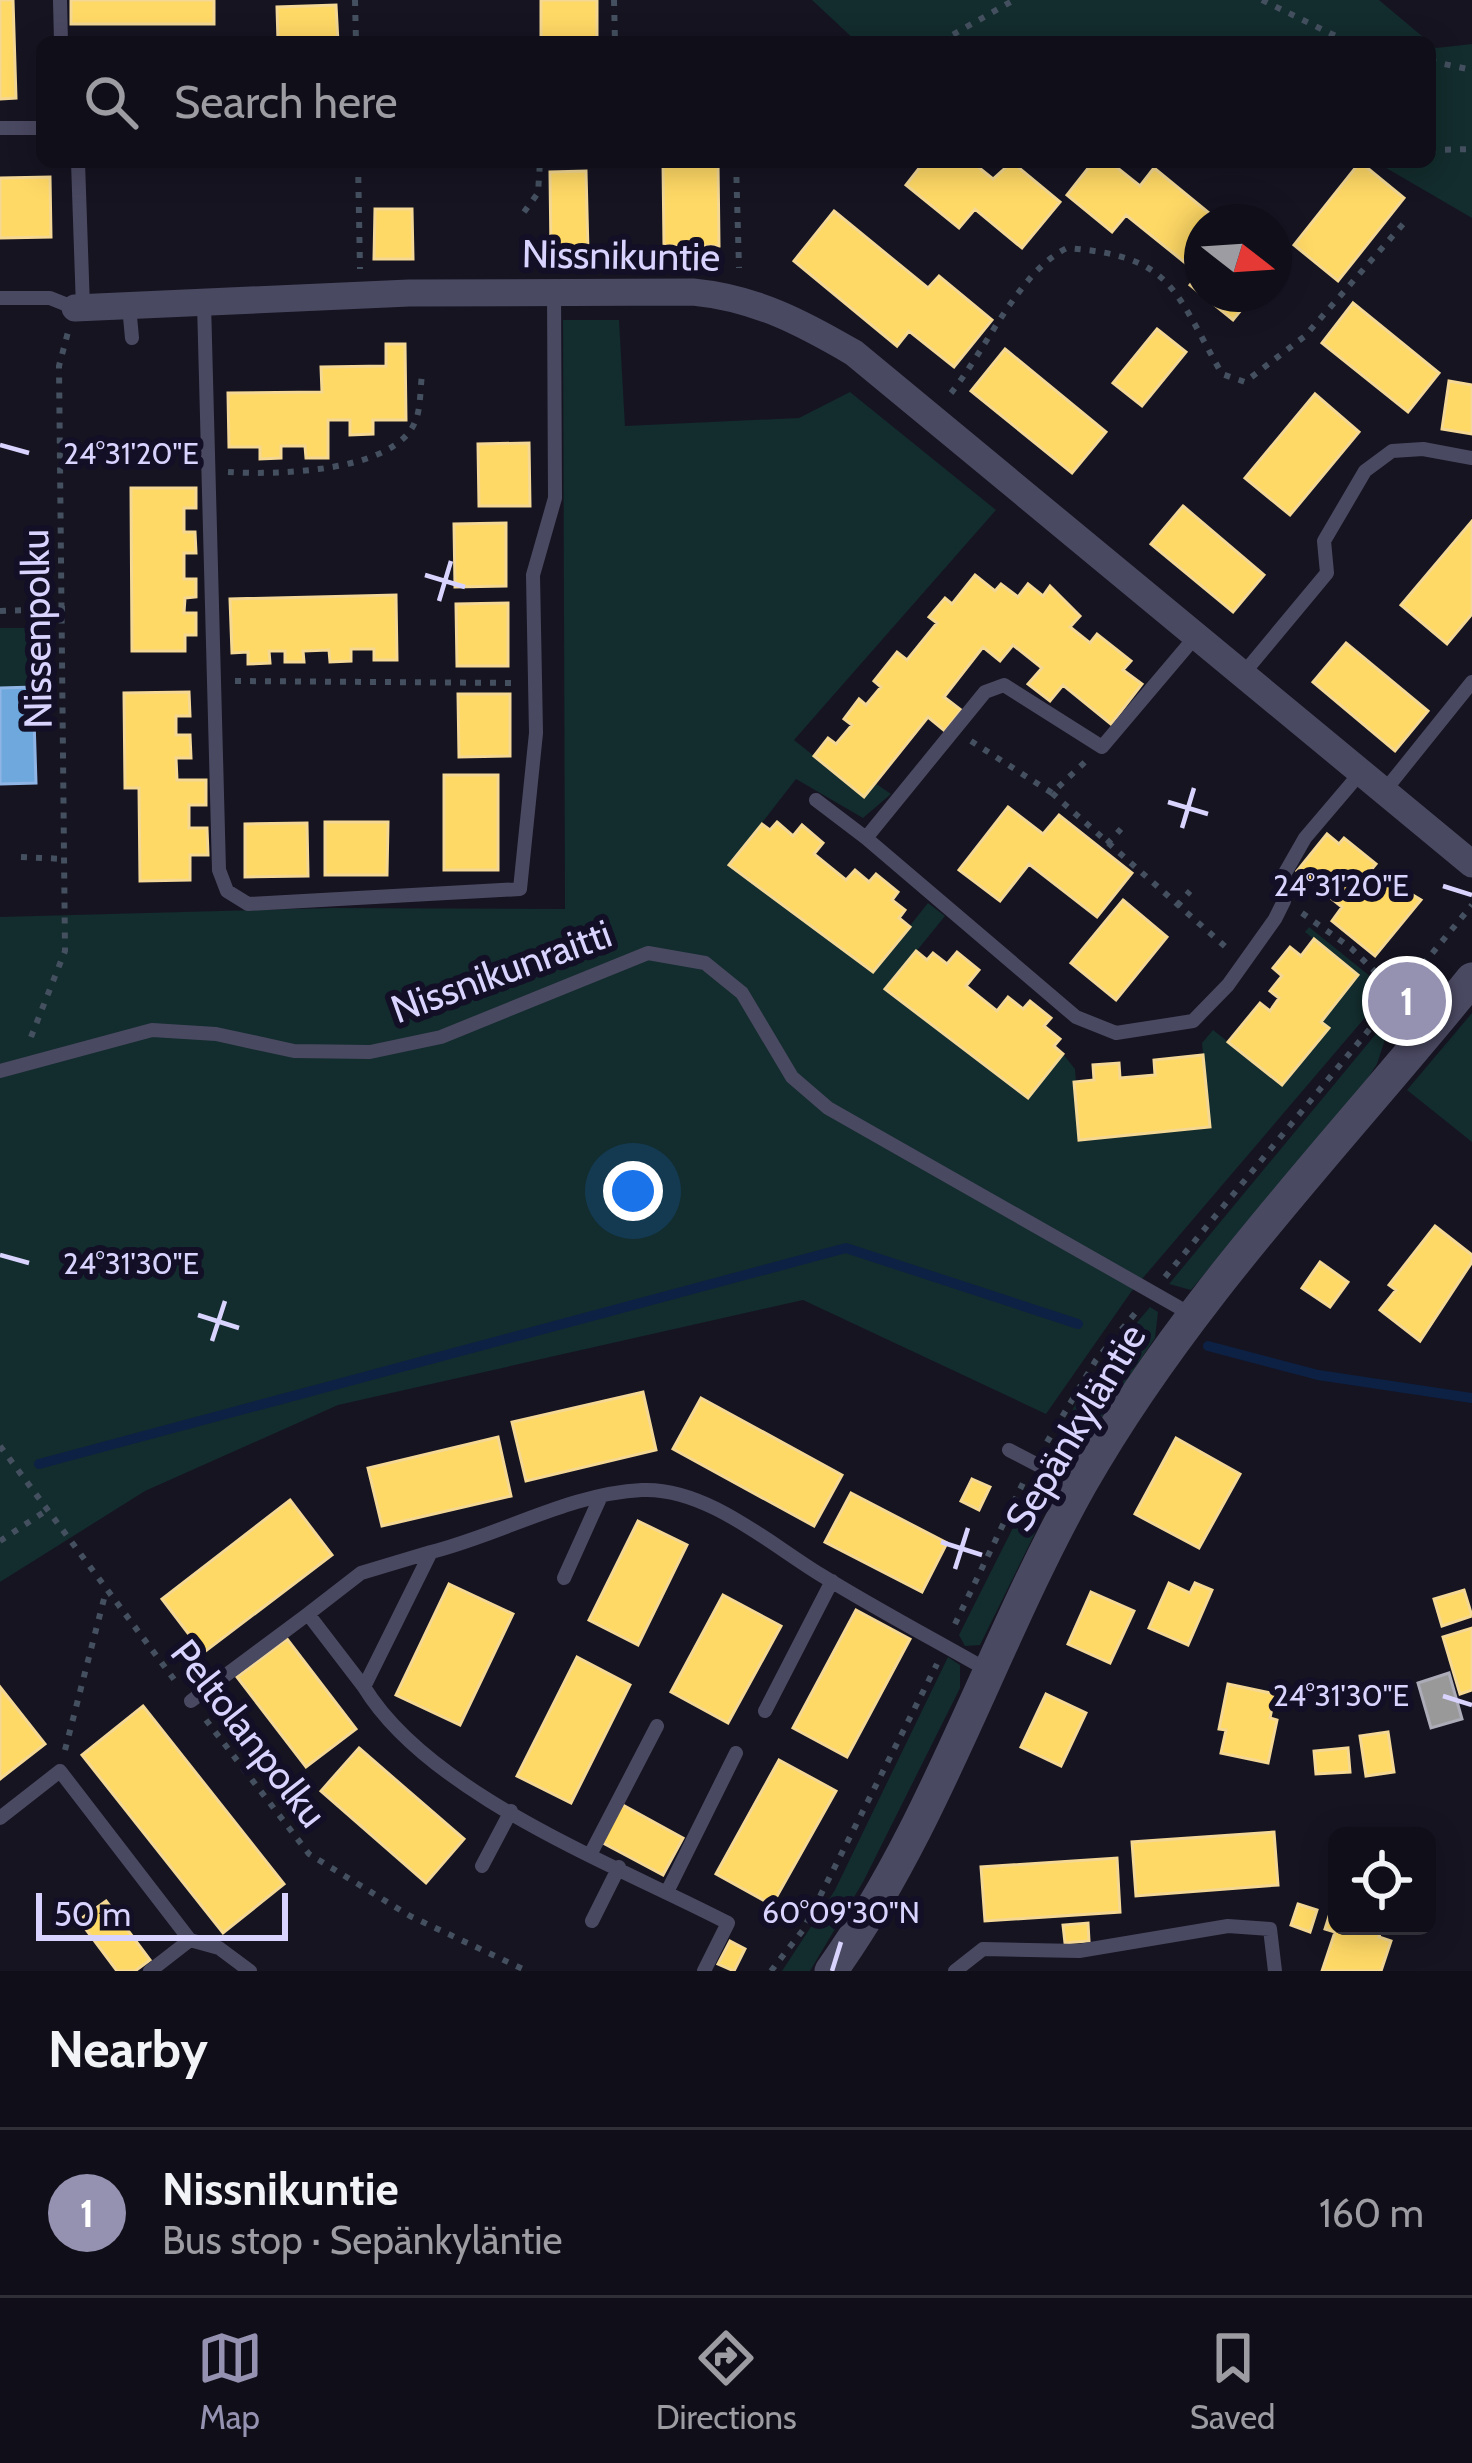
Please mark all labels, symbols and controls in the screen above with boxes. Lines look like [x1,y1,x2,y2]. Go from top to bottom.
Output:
search box [36,36,1436,168]
icon: search [78,69,144,135]
text: Search here [174,75,398,129]
north arrow [1184,204,1292,312]
street label: Nissnikuntie [521,229,721,281]
text: 24°31'20"E [63,435,199,472]
street label: Nissenpolku [10,529,62,729]
text: 24°31'20"E [1273,867,1409,904]
street label: Nissnikunraitti [384,909,618,1033]
pin: 1 [1368,956,1446,1046]
your location [603,1161,663,1221]
text: 24°31'30"E [63,1245,199,1282]
street label: Sepänkyläntie [994,1315,1156,1539]
street label: Peltolanpolku [161,1629,337,1837]
text: 24°31'30"E [1273,1677,1409,1714]
map controls [1328,1827,1436,1935]
button: locate [1328,1827,1436,1935]
scale bar [36,1887,288,1940]
text: 50 m [54,1894,131,1934]
text: 60°09'30"N [762,1894,920,1931]
text: Nearby [48,2018,208,2080]
text: Nissnikuntie [162,2162,399,2216]
text: 1 [80,2189,94,2237]
text: 160 m [1319,2189,1424,2237]
text: Bus stop · Sepänkyläntie [162,2216,563,2264]
tab: Map [197,2325,263,2437]
tab: Directions [656,2325,797,2437]
tab: Saved [1190,2325,1275,2437]

